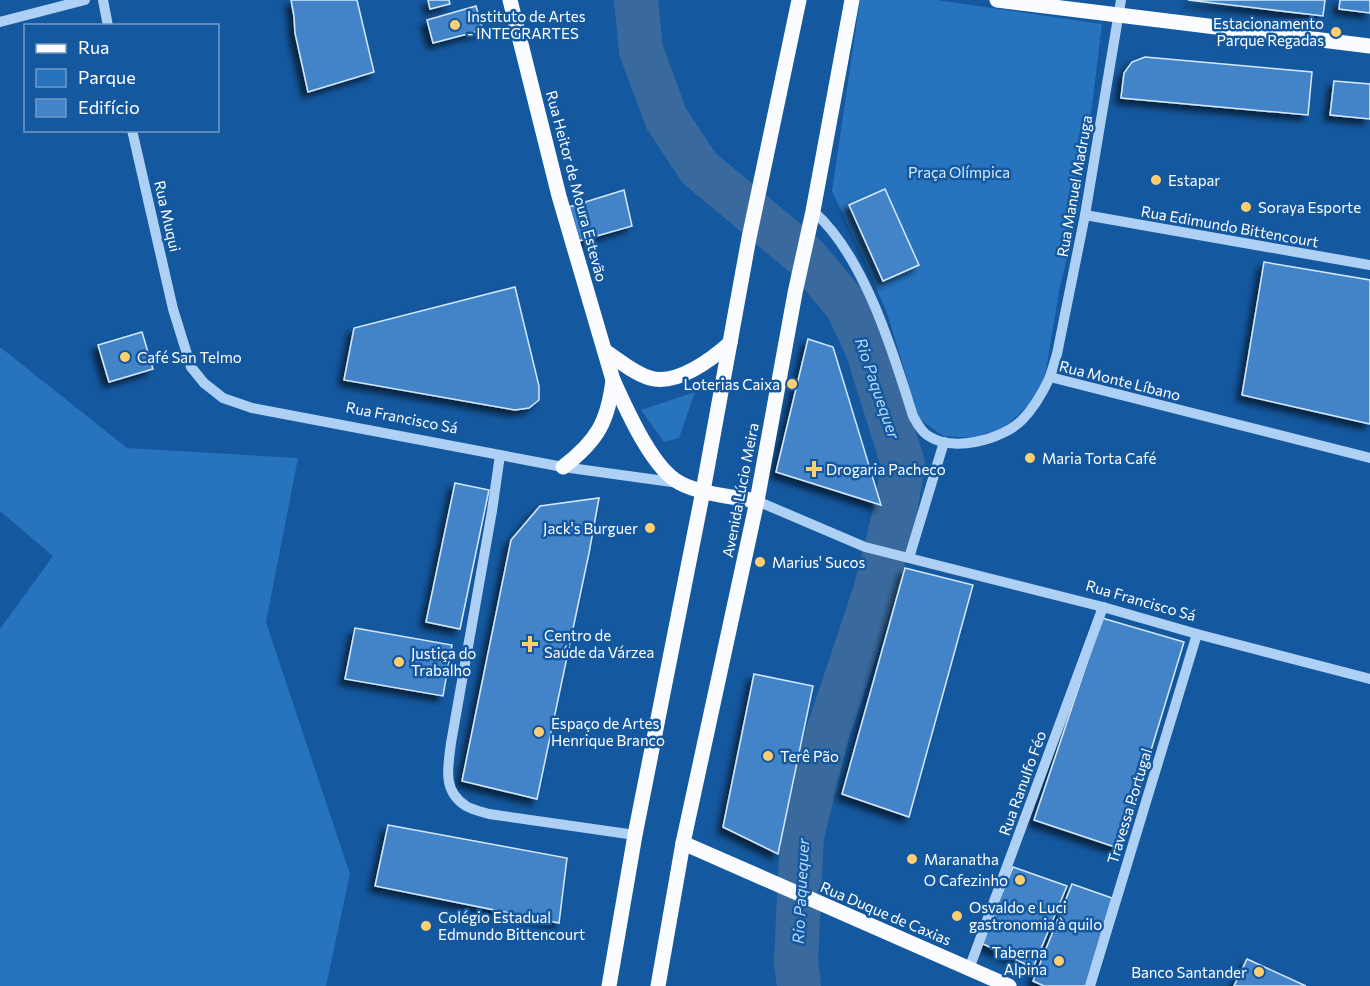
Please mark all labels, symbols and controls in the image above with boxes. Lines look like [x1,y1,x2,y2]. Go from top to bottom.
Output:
place label: Instituto de Artes - INTEGRARTES [467,7,586,42]
place label: Estacionamento Parque Regadas [1213,14,1324,49]
marker: Instituto de Artes - INTEGRARTES [448,18,462,32]
legend [24,24,219,132]
marker: Estacionamento Parque Regadas [1329,25,1343,39]
text: Rua [78,36,109,58]
text: Parque [78,66,136,88]
street label: Rua Heitor de Moura Estevão [543,88,611,284]
text: Edifício [78,96,140,118]
street label: Rua Manuel Madruga [1053,114,1095,258]
park label: Praça Olímpica [908,163,1010,181]
place label: Estapar [1168,171,1220,189]
marker: Estapar [1149,173,1163,187]
street label: Rua Muqui [151,179,185,253]
place label: Soraya Esporte [1258,198,1361,216]
marker: Soraya Esporte [1239,200,1253,214]
street label: Rua Edimundo Bittencourt [1140,201,1320,251]
water label: Rio Paquequer [852,335,904,442]
place label: Café San Telmo [137,348,242,366]
marker: Café San Telmo [118,350,132,364]
street label: Rua Monte Líbano [1057,356,1183,404]
place label: Loterias Caixa [683,375,780,393]
marker: Loterias Caixa [785,377,799,391]
street label: Rua Francisco Sá [344,397,460,437]
street label: Avenida Lúcio Meira [718,421,762,559]
place label: Maria Torta Café [1042,449,1157,467]
marker: Maria Torta Café [1023,451,1037,465]
place label: Drogaria Pacheco [826,460,946,478]
marker: Drogaria Pacheco [807,462,821,476]
place label: Jack's Burguer [543,519,638,537]
marker: Jack's Burguer [643,521,657,535]
place label: Marius' Sucos [772,553,865,571]
marker: Marius' Sucos [753,555,767,569]
street label: Rua Francisco Sá [1084,576,1198,624]
place label: Centro de Saúde da Várzea [544,626,654,661]
marker: Centro de Saúde da Várzea [521,635,539,653]
place label: Justiça do Trabalho [411,644,476,679]
marker: Justiça do Trabalho [392,655,406,669]
place label: Espaço de Artes Henrique Branco [551,714,665,749]
marker: Espaço de Artes Henrique Branco [532,725,546,739]
street label: Rua Ranulfo Féo [995,728,1049,838]
street label: Travessa Portugal [1103,746,1155,866]
place label: Terê Pão [780,747,839,765]
marker: Terê Pão [761,749,775,763]
water label: Rio Paquequer [788,837,812,944]
place label: Maranatha [924,850,999,868]
marker: Maranatha [905,852,919,866]
place label: O Cafezinho [924,871,1008,889]
marker: O Cafezinho [1013,873,1027,887]
street label: Rua Duque de Caxias [818,877,954,949]
place label: Osvaldo e Luci gastronomia à quilo [969,898,1102,933]
place label: Colégio Estadual Edmundo Bittencourt [438,908,585,943]
marker: Osvaldo e Luci gastronomia à quilo [950,909,964,923]
marker: Colégio Estadual Edmundo Bittencourt [419,919,433,933]
place label: Taberna Alpina [992,943,1047,978]
marker: Taberna Alpina [1052,954,1066,968]
place label: Banco Santander [1131,963,1247,981]
marker: Banco Santander [1252,965,1266,979]

